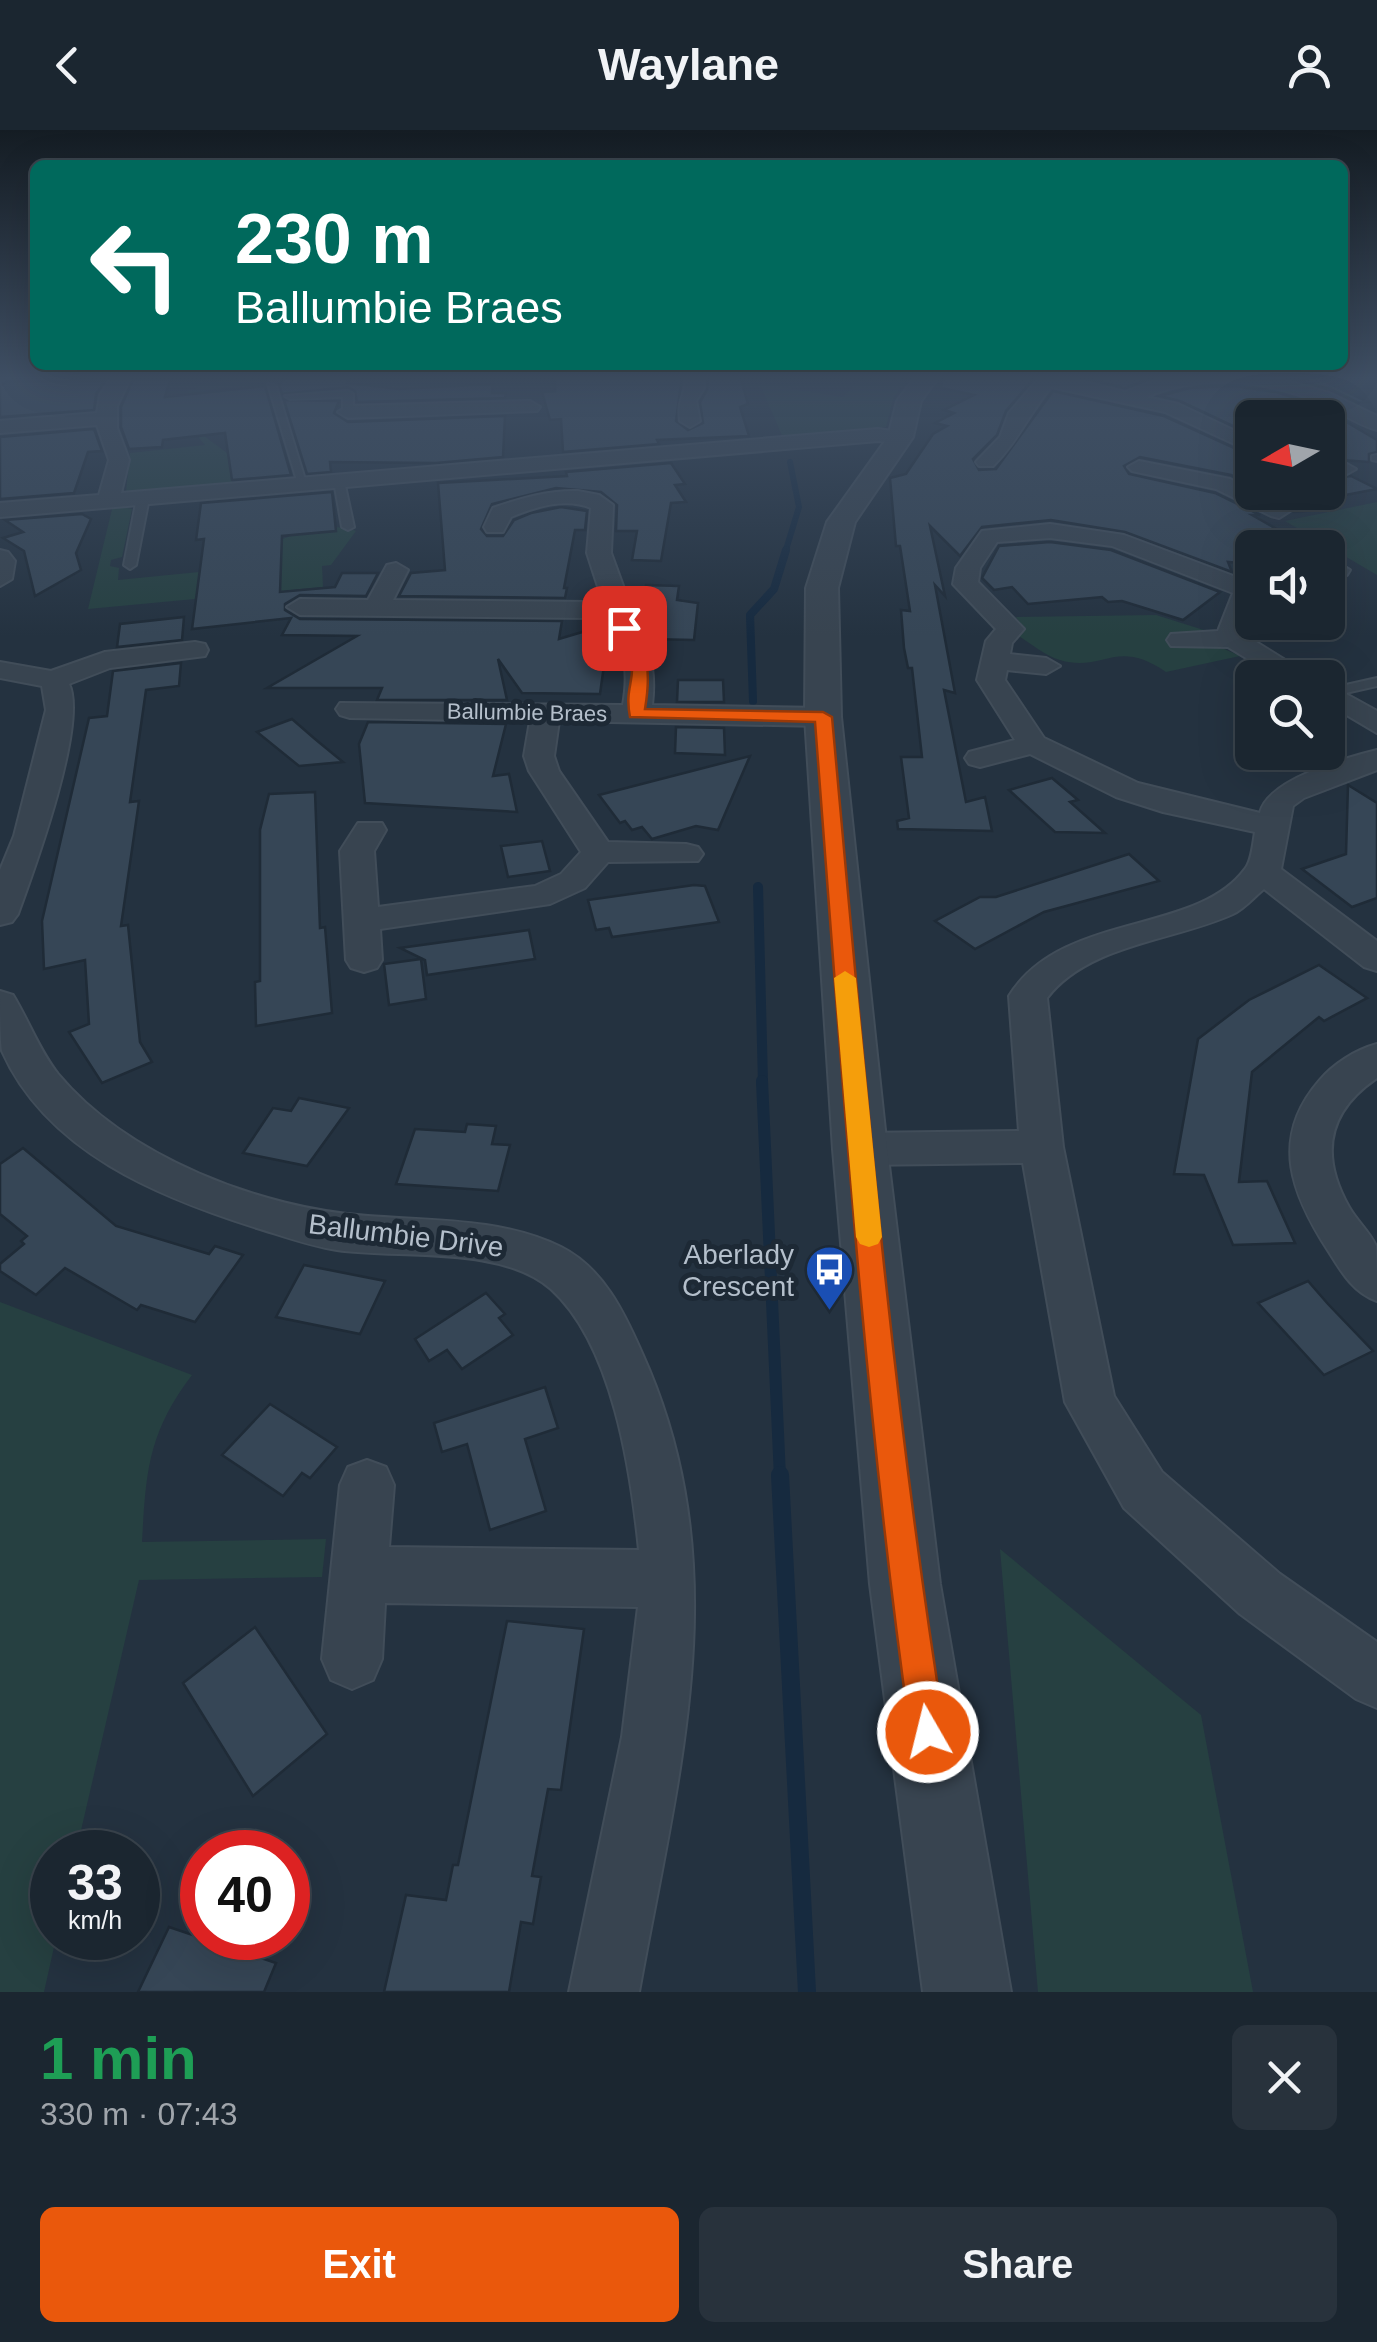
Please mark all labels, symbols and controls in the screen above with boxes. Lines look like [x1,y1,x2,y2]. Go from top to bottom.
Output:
icon: back [40,38,95,93]
icon: person [1282,38,1337,93]
text: Waylane [598,39,779,90]
icon: left [70,200,200,330]
text: 230 m [235,200,433,278]
text: Ballumbie Braes [235,282,563,333]
north arrow [1235,400,1345,510]
map controls [1235,400,1345,770]
button: sound [1235,530,1345,640]
pin [582,586,667,671]
icon: arrive [597,601,652,656]
button: search [1235,660,1345,770]
street label: Ballumbie Braes [447,699,607,726]
street label: Ballumbie Drive [307,1208,505,1263]
place label: Aberlady Crescent [682,1239,794,1302]
bus stop icon: Aberlady Crescent [803,1244,855,1312]
position arrow [876,1680,980,1784]
speed limit sign: 40 [180,1830,310,1960]
text: 33 [67,1855,123,1911]
text: km/h [68,1906,122,1934]
text: 1 min [40,2025,197,2092]
button: close [1232,2025,1337,2130]
text: 330 m · 07:43 [40,2096,237,2132]
button: Exit [40,2207,679,2322]
button: Share [699,2207,1337,2322]

